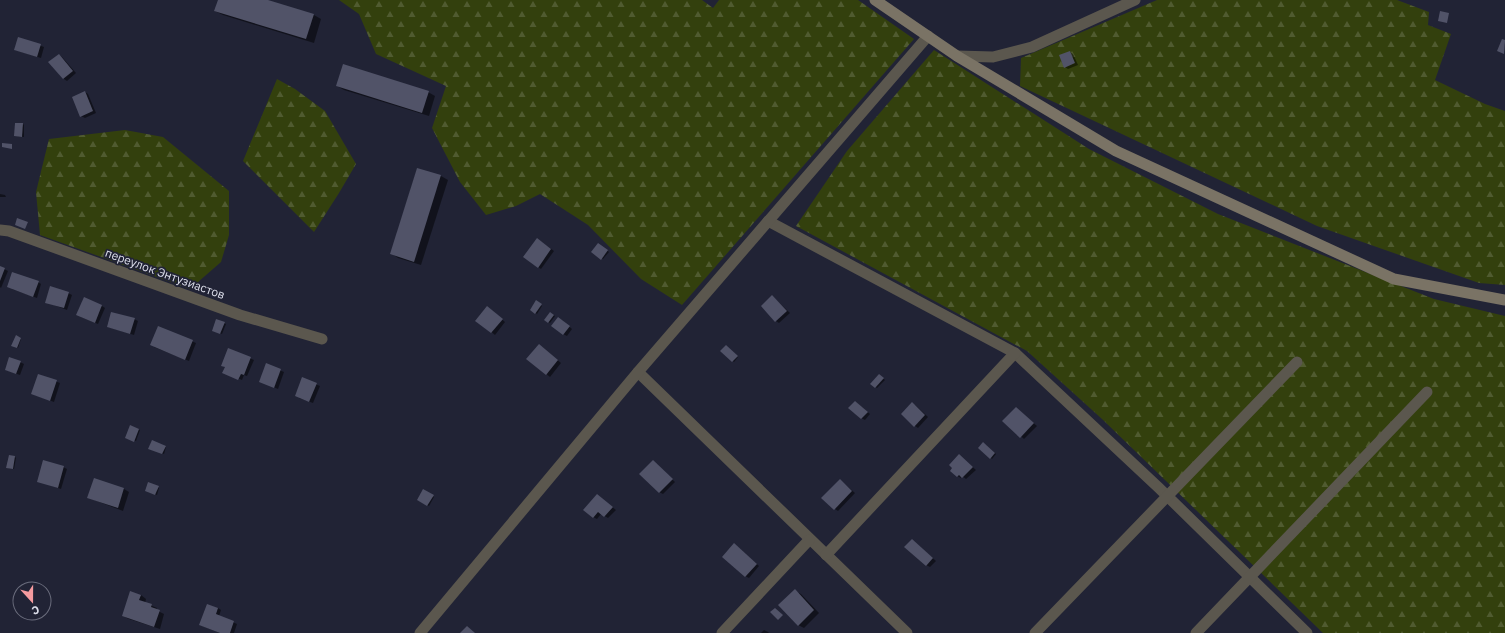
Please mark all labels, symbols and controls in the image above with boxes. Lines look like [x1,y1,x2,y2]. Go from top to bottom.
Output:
street label: переулок Энтузиастов [103,245,227,302]
north arrow [12,581,52,621]
text: С [30,603,41,618]

